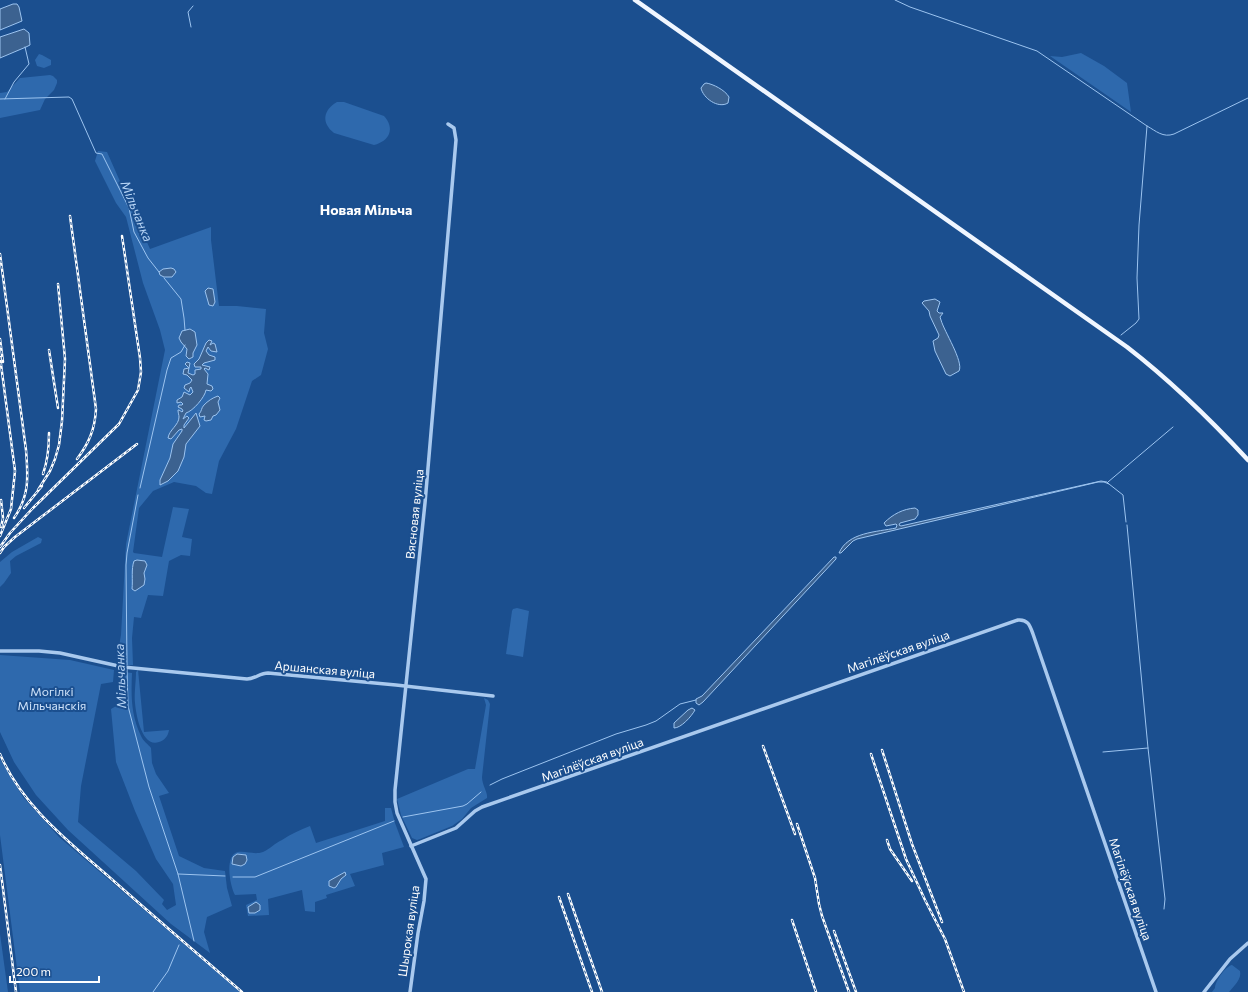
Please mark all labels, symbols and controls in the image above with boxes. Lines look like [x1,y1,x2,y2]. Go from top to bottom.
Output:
water label: Мільчанка [117,178,157,244]
district label: Новая Мільча [320,201,412,218]
street label: Вясновая вуліца [402,468,426,560]
street label: Магілёўская вуліца [845,627,951,675]
water label: Мільчанка [111,643,129,709]
street label: Аршанская вуліца [274,658,376,680]
park label: Могілкі Мільчанскія [18,684,86,712]
street label: Магілёўская вуліца [539,734,645,784]
street label: Магілёўская вуліца [1107,836,1155,942]
street label: Шырокая вуліца [395,884,421,978]
scale bar [10,958,99,984]
text: 200 m [16,964,51,978]

